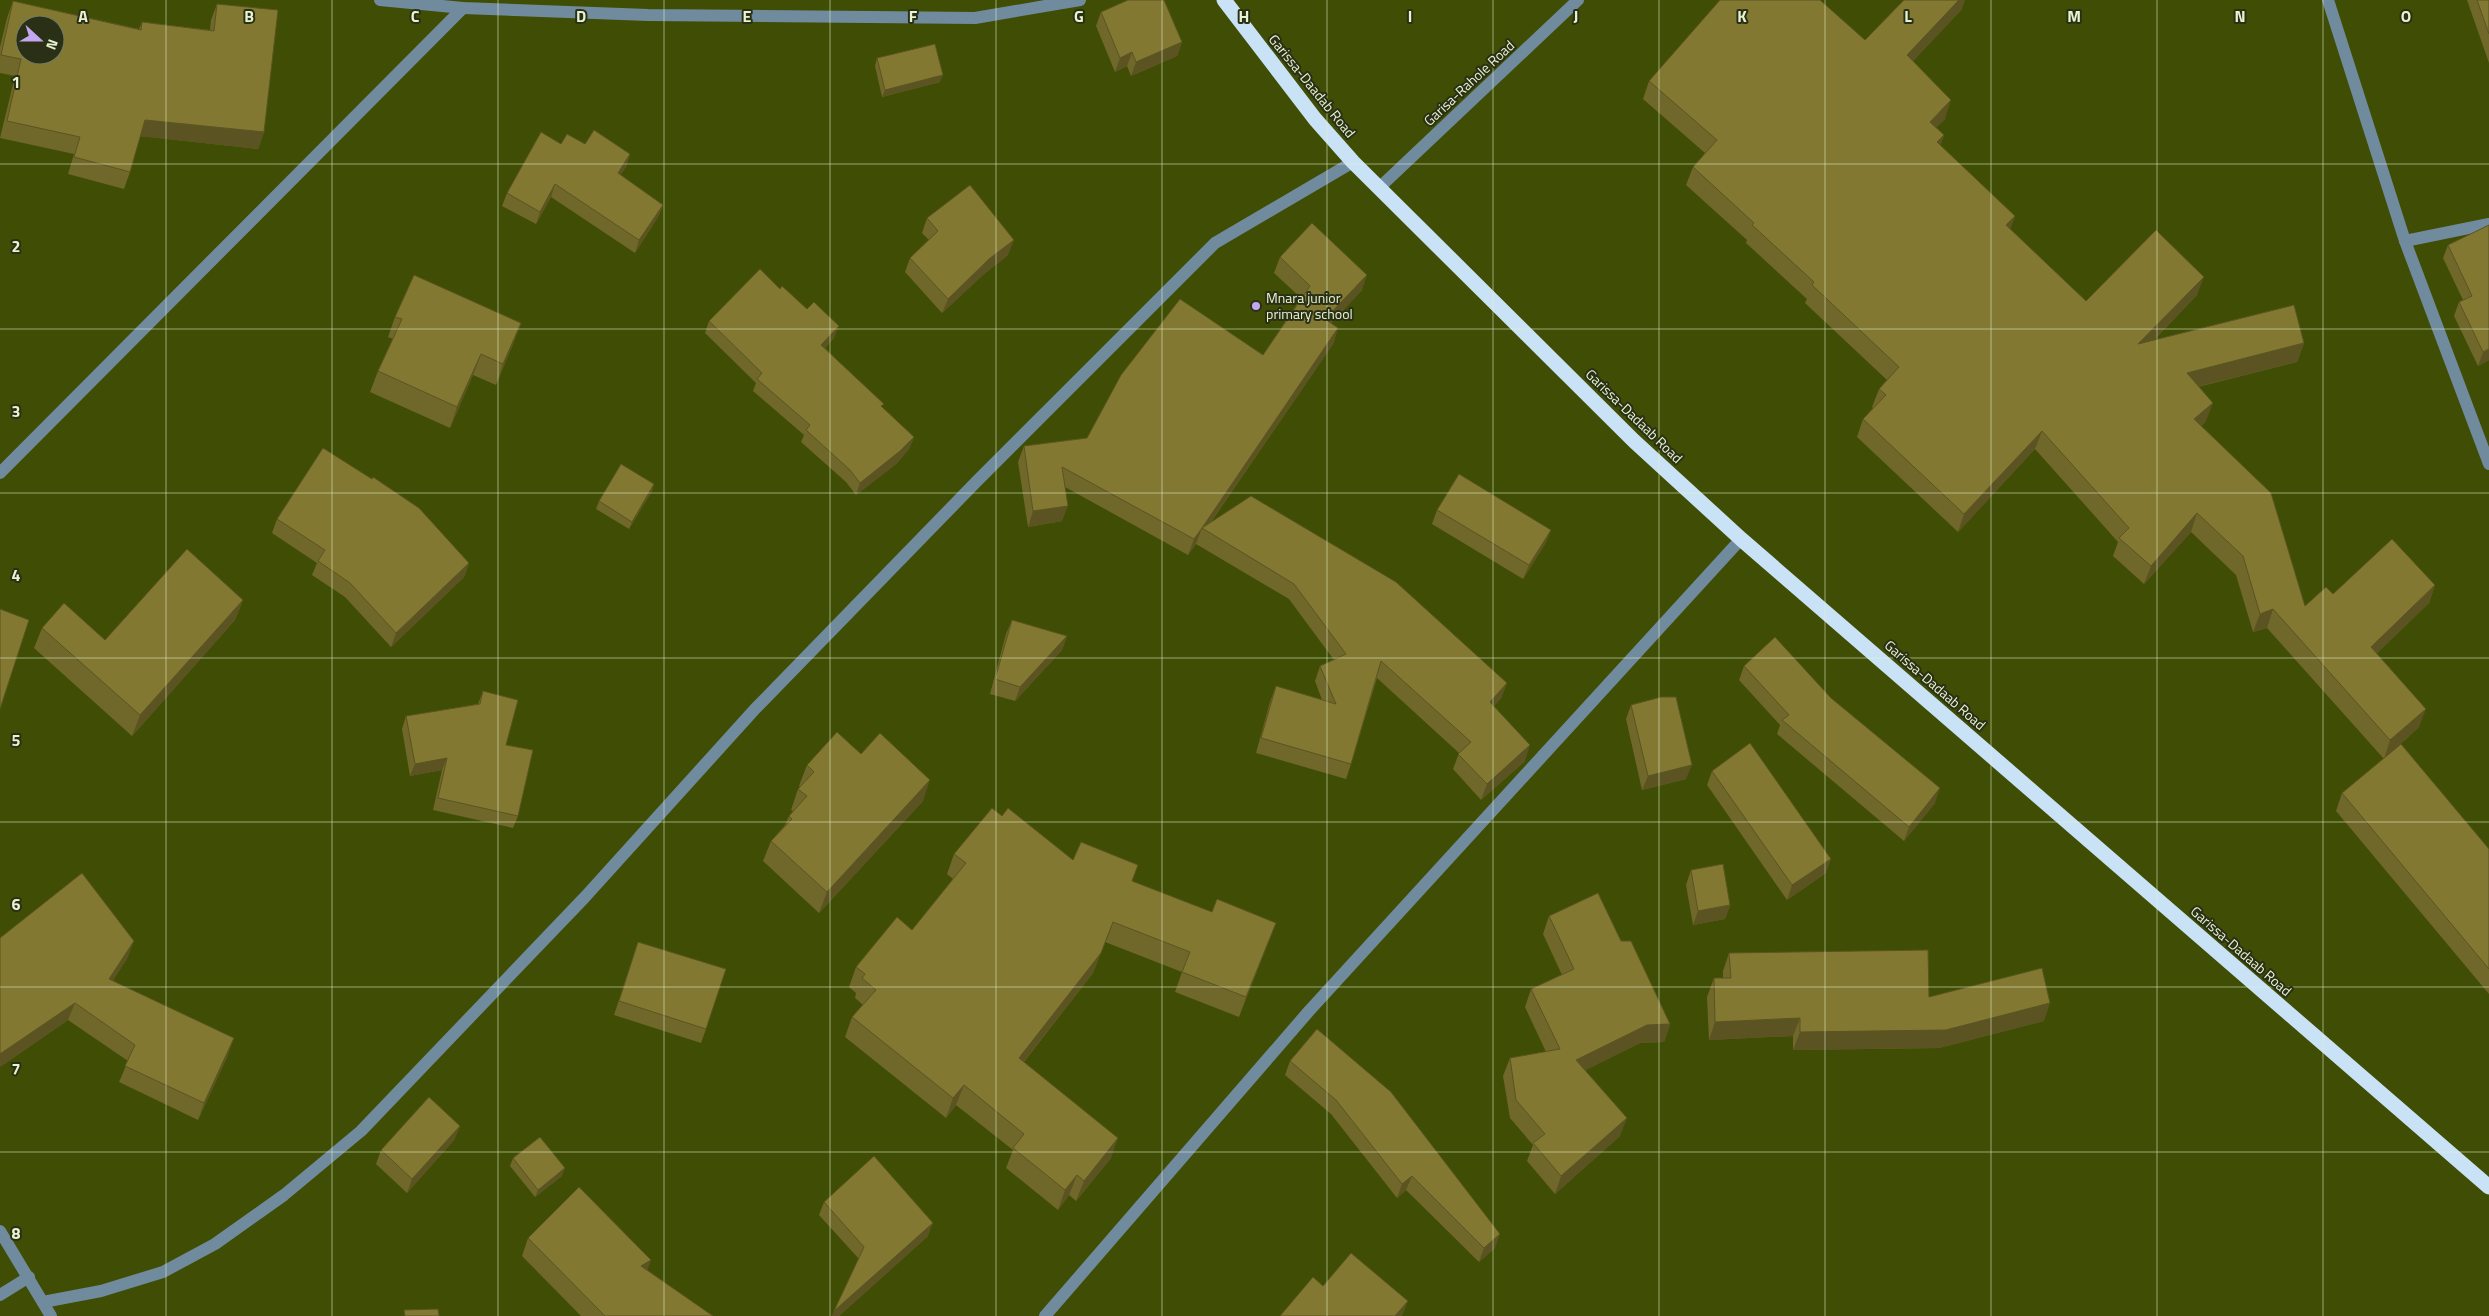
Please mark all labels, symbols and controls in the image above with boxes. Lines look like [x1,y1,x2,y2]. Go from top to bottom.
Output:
text: A [78,4,88,28]
text: B [244,4,254,28]
text: C [411,4,420,28]
text: D [576,4,586,28]
text: E [743,4,752,28]
text: F [909,4,918,28]
text: G [1074,4,1084,28]
text: H [1239,4,1249,28]
text: I [1408,4,1412,28]
text: J [1574,4,1578,28]
text: K [1737,4,1747,28]
text: L [1904,4,1912,28]
text: M [2067,4,2081,28]
text: N [2234,4,2246,28]
text: O [2401,4,2411,28]
north arrow [15,15,65,65]
street label: Garissa-Daadab Road [1264,29,1361,142]
street label: Garisa-Rahole Road [1419,35,1519,130]
text: N [41,37,64,53]
text: 1 [12,70,20,94]
text: 2 [12,234,20,258]
place label: Mnara junior primary school [1266,287,1353,324]
marker: Mnara junior primary school [1250,300,1262,312]
street label: Garissa-Dadaab Road [1581,364,1688,468]
text: 3 [12,399,20,423]
text: 4 [12,563,21,587]
street label: Garissa-Dadaab Road [1880,635,1991,735]
text: 5 [12,728,21,752]
text: 6 [12,892,21,916]
street label: Garissa-Dadaab Road [2186,901,2297,1001]
text: 7 [12,1057,20,1081]
text: 8 [12,1221,21,1245]

